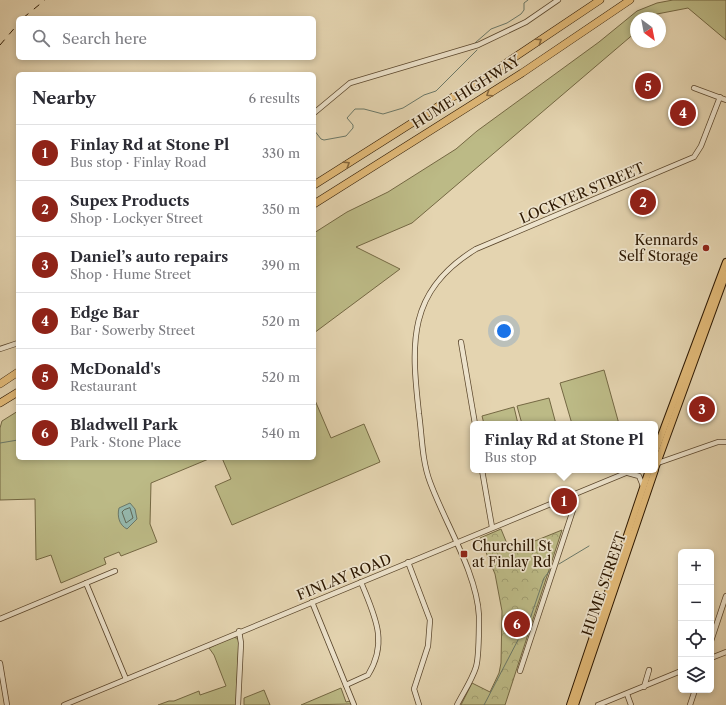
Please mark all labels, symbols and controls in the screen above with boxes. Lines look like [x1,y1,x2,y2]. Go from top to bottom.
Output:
north arrow [630,12,666,48]
search box [16,16,316,60]
icon: search [30,27,52,49]
text: Search here [62,29,147,48]
one-way arrow [535,38,542,46]
street label: HUME HIGHWAY [409,51,524,133]
pin: 5 [635,71,661,101]
text: Nearby [32,88,96,108]
one-way arrow [486,89,493,97]
text: 6 results [249,90,300,106]
pin: 4 [670,98,696,128]
text: Finlay Rd at Stone Pl [70,135,229,154]
text: 1 [42,145,48,161]
text: 330 m [262,145,300,161]
text: Bus stop · Finlay Road [70,154,206,170]
street label: LOCKYER STREET [517,158,648,228]
one-way arrow [343,161,350,169]
pin: 2 [630,187,656,217]
text: Supex Products [70,191,189,210]
text: 2 [41,201,49,217]
text: 350 m [262,201,300,217]
text: Shop · Lockyer Street [70,210,203,226]
place label: Kennards Self Storage [619,231,698,265]
marker: Kennards Self Storage [701,243,711,253]
text: Daniel’s auto repairs [70,247,228,266]
text: 3 [41,257,49,273]
text: 390 m [261,257,300,273]
text: Shop · Hume Street [70,266,191,282]
text: Edge Bar [70,303,139,322]
text: 4 [41,313,49,329]
text: 520 m [262,313,300,329]
your location [494,321,514,341]
text: Bar · Sowerby Street [70,322,195,338]
text: McDonald's [70,359,161,378]
text: 5 [41,369,49,385]
text: 520 m [262,369,300,385]
text: Restaurant [70,378,137,394]
pin: 3 [689,394,715,424]
text: Bladwell Park [70,415,178,434]
popup [470,421,658,473]
text: 6 [41,425,49,441]
text: 540 m [262,425,300,441]
text: Finlay Rd at Stone Pl [484,430,644,449]
text: Park · Stone Place [70,434,181,450]
text: Bus stop [484,449,537,465]
pin: 1 [551,486,577,516]
street label: HUME STREET [578,529,630,639]
place label: Churchill St at Finlay Rd [472,537,552,571]
marker: Churchill St at Finlay Rd [459,549,469,559]
map controls [678,549,714,693]
button: + [678,549,714,585]
street label: FINLAY ROAD [294,550,394,604]
button: − [678,585,714,621]
pin: 6 [504,609,530,639]
button: locate [678,621,714,657]
button: layers [678,657,714,693]

